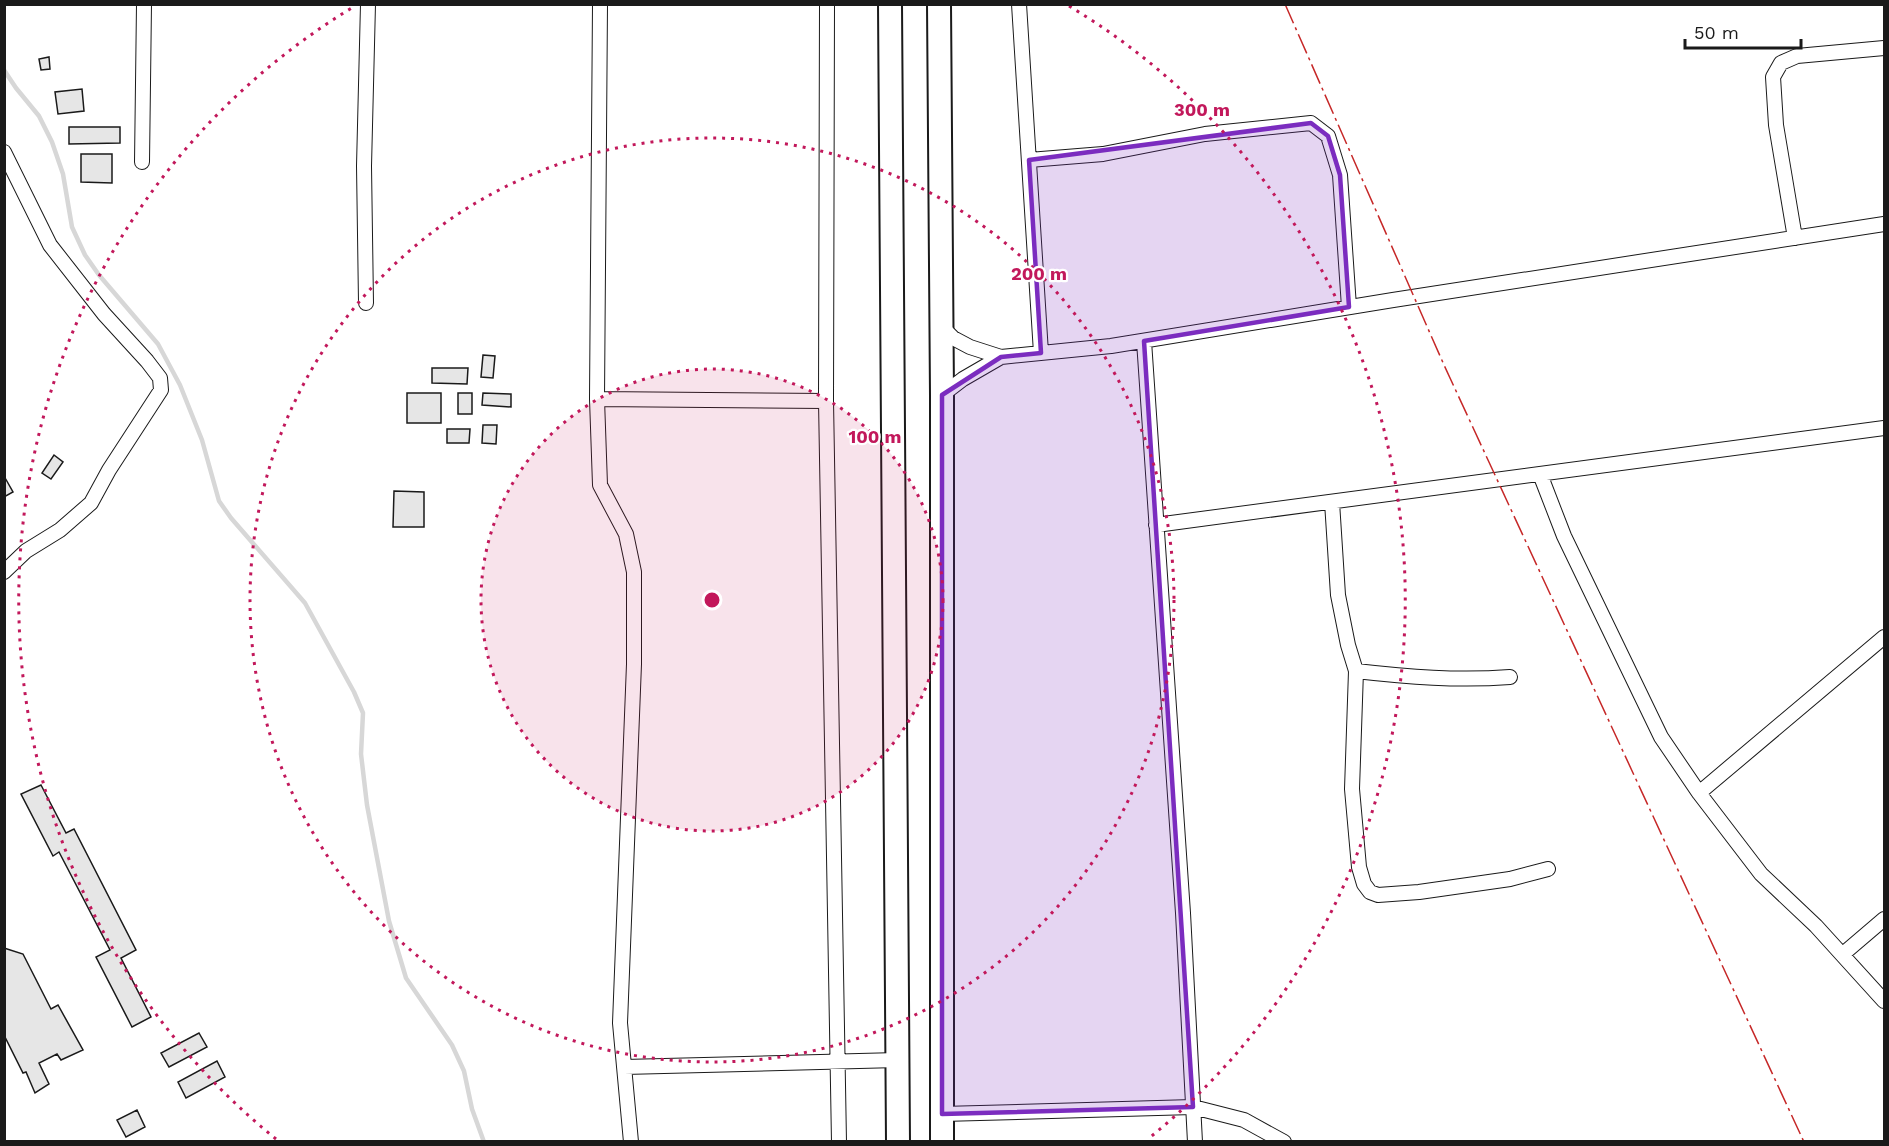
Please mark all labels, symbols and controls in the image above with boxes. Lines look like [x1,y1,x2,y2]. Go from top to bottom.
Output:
scale bar [1685,12,1800,50]
text: 50 m [1694,22,1739,43]
text: 300 m [1174,99,1230,120]
text: 200 m [1011,263,1067,284]
text: 100 m [848,426,902,447]
centre of rings [702,590,722,610]

